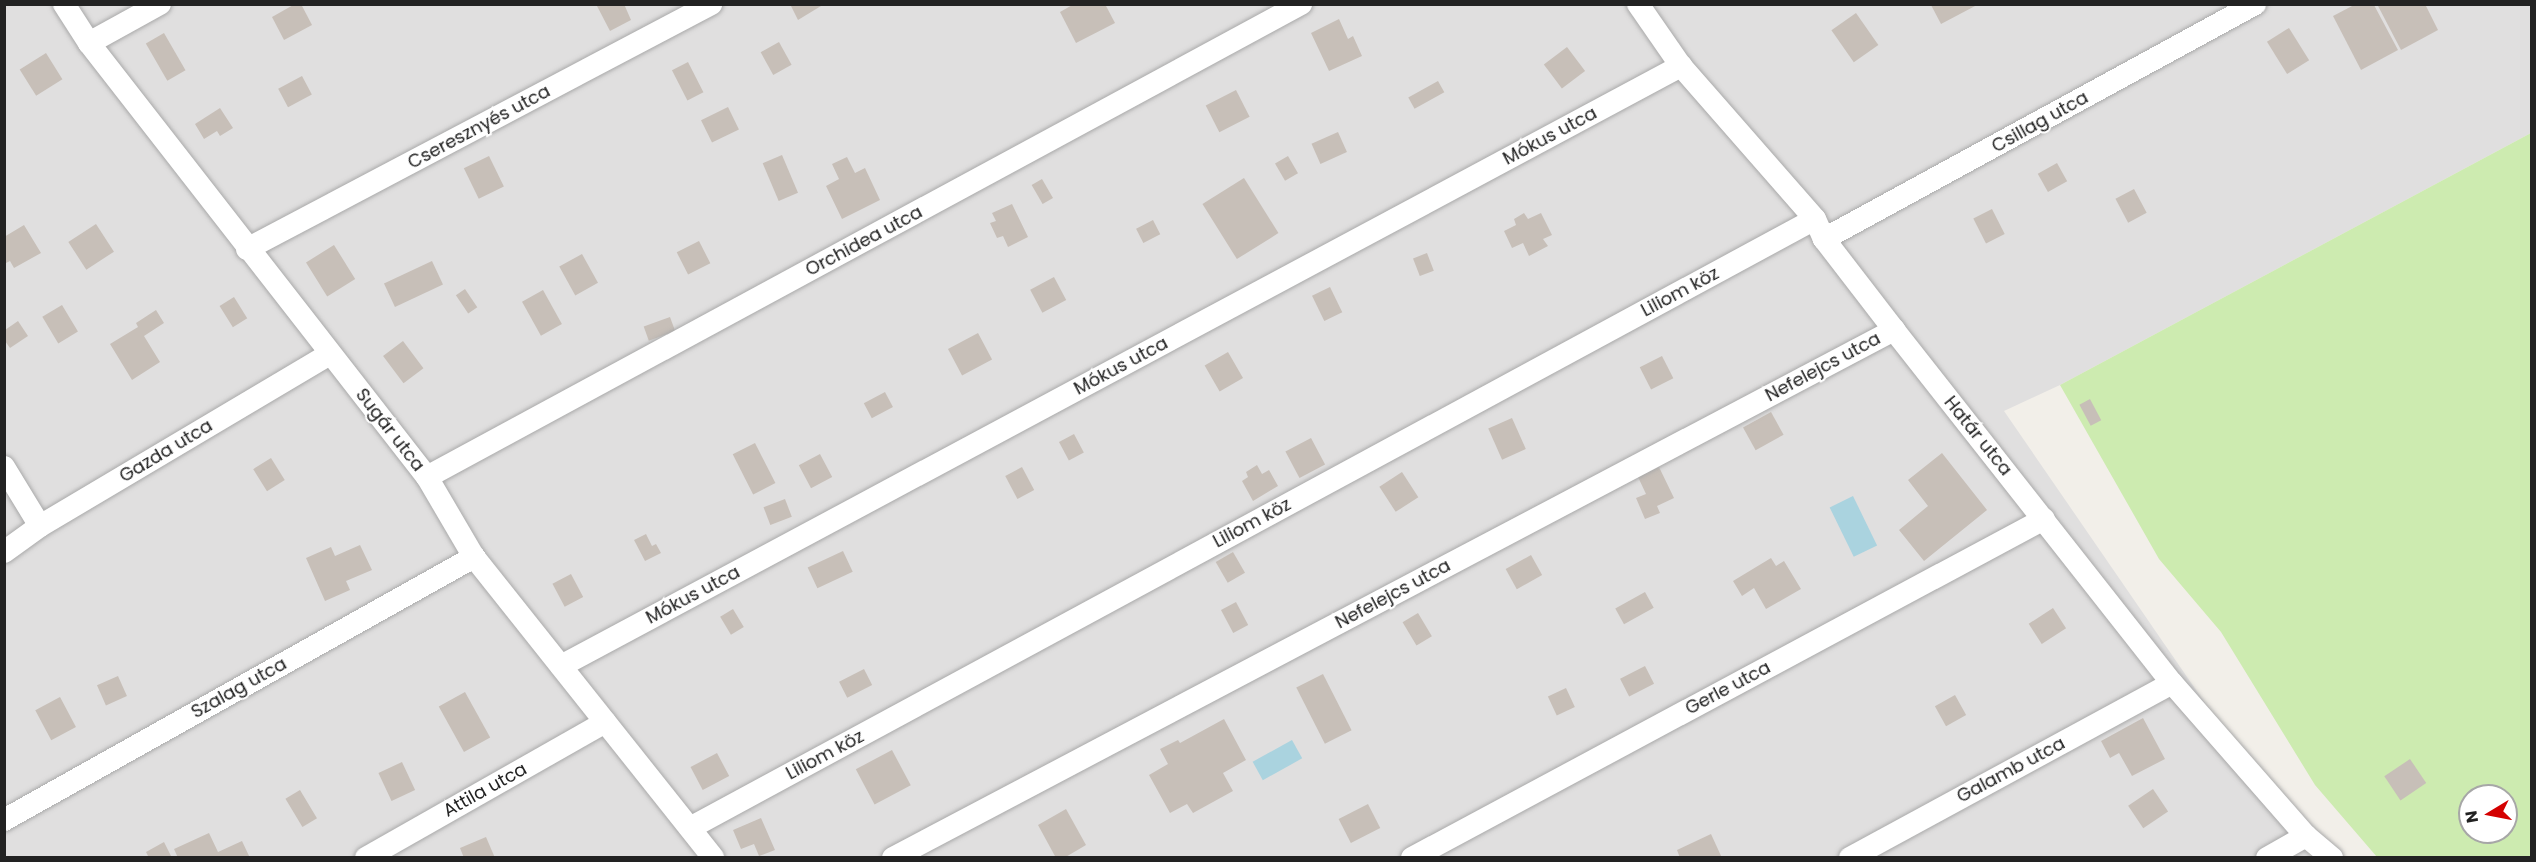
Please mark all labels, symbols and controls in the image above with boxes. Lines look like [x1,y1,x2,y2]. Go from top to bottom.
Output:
street label: Cseresznyés utca [404,80,554,174]
street label: Csillag utca [1988,87,2092,157]
street label: Mókus utca [1499,102,1601,170]
street label: Orchidea utca [802,201,926,281]
street label: Liliom köz [1637,263,1723,321]
street label: Nefelejcs utca [1762,328,1884,406]
street label: Mókus utca [1070,332,1172,400]
street label: Sugár utca [351,384,429,476]
street label: Határ utca [1939,392,2017,480]
street label: Gazda utca [116,415,216,487]
street label: Liliom köz [1209,494,1295,552]
street label: Nefelejcs utca [1332,555,1454,633]
street label: Mókus utca [642,561,744,629]
street label: Szalag utca [188,653,290,723]
street label: Gerle utca [1682,657,1774,719]
street label: Liliom köz [782,726,868,784]
street label: Galamb utca [1953,732,2069,808]
street label: Attila utca [439,758,531,822]
north arrow [2458,784,2518,844]
text: N [2459,809,2484,825]

